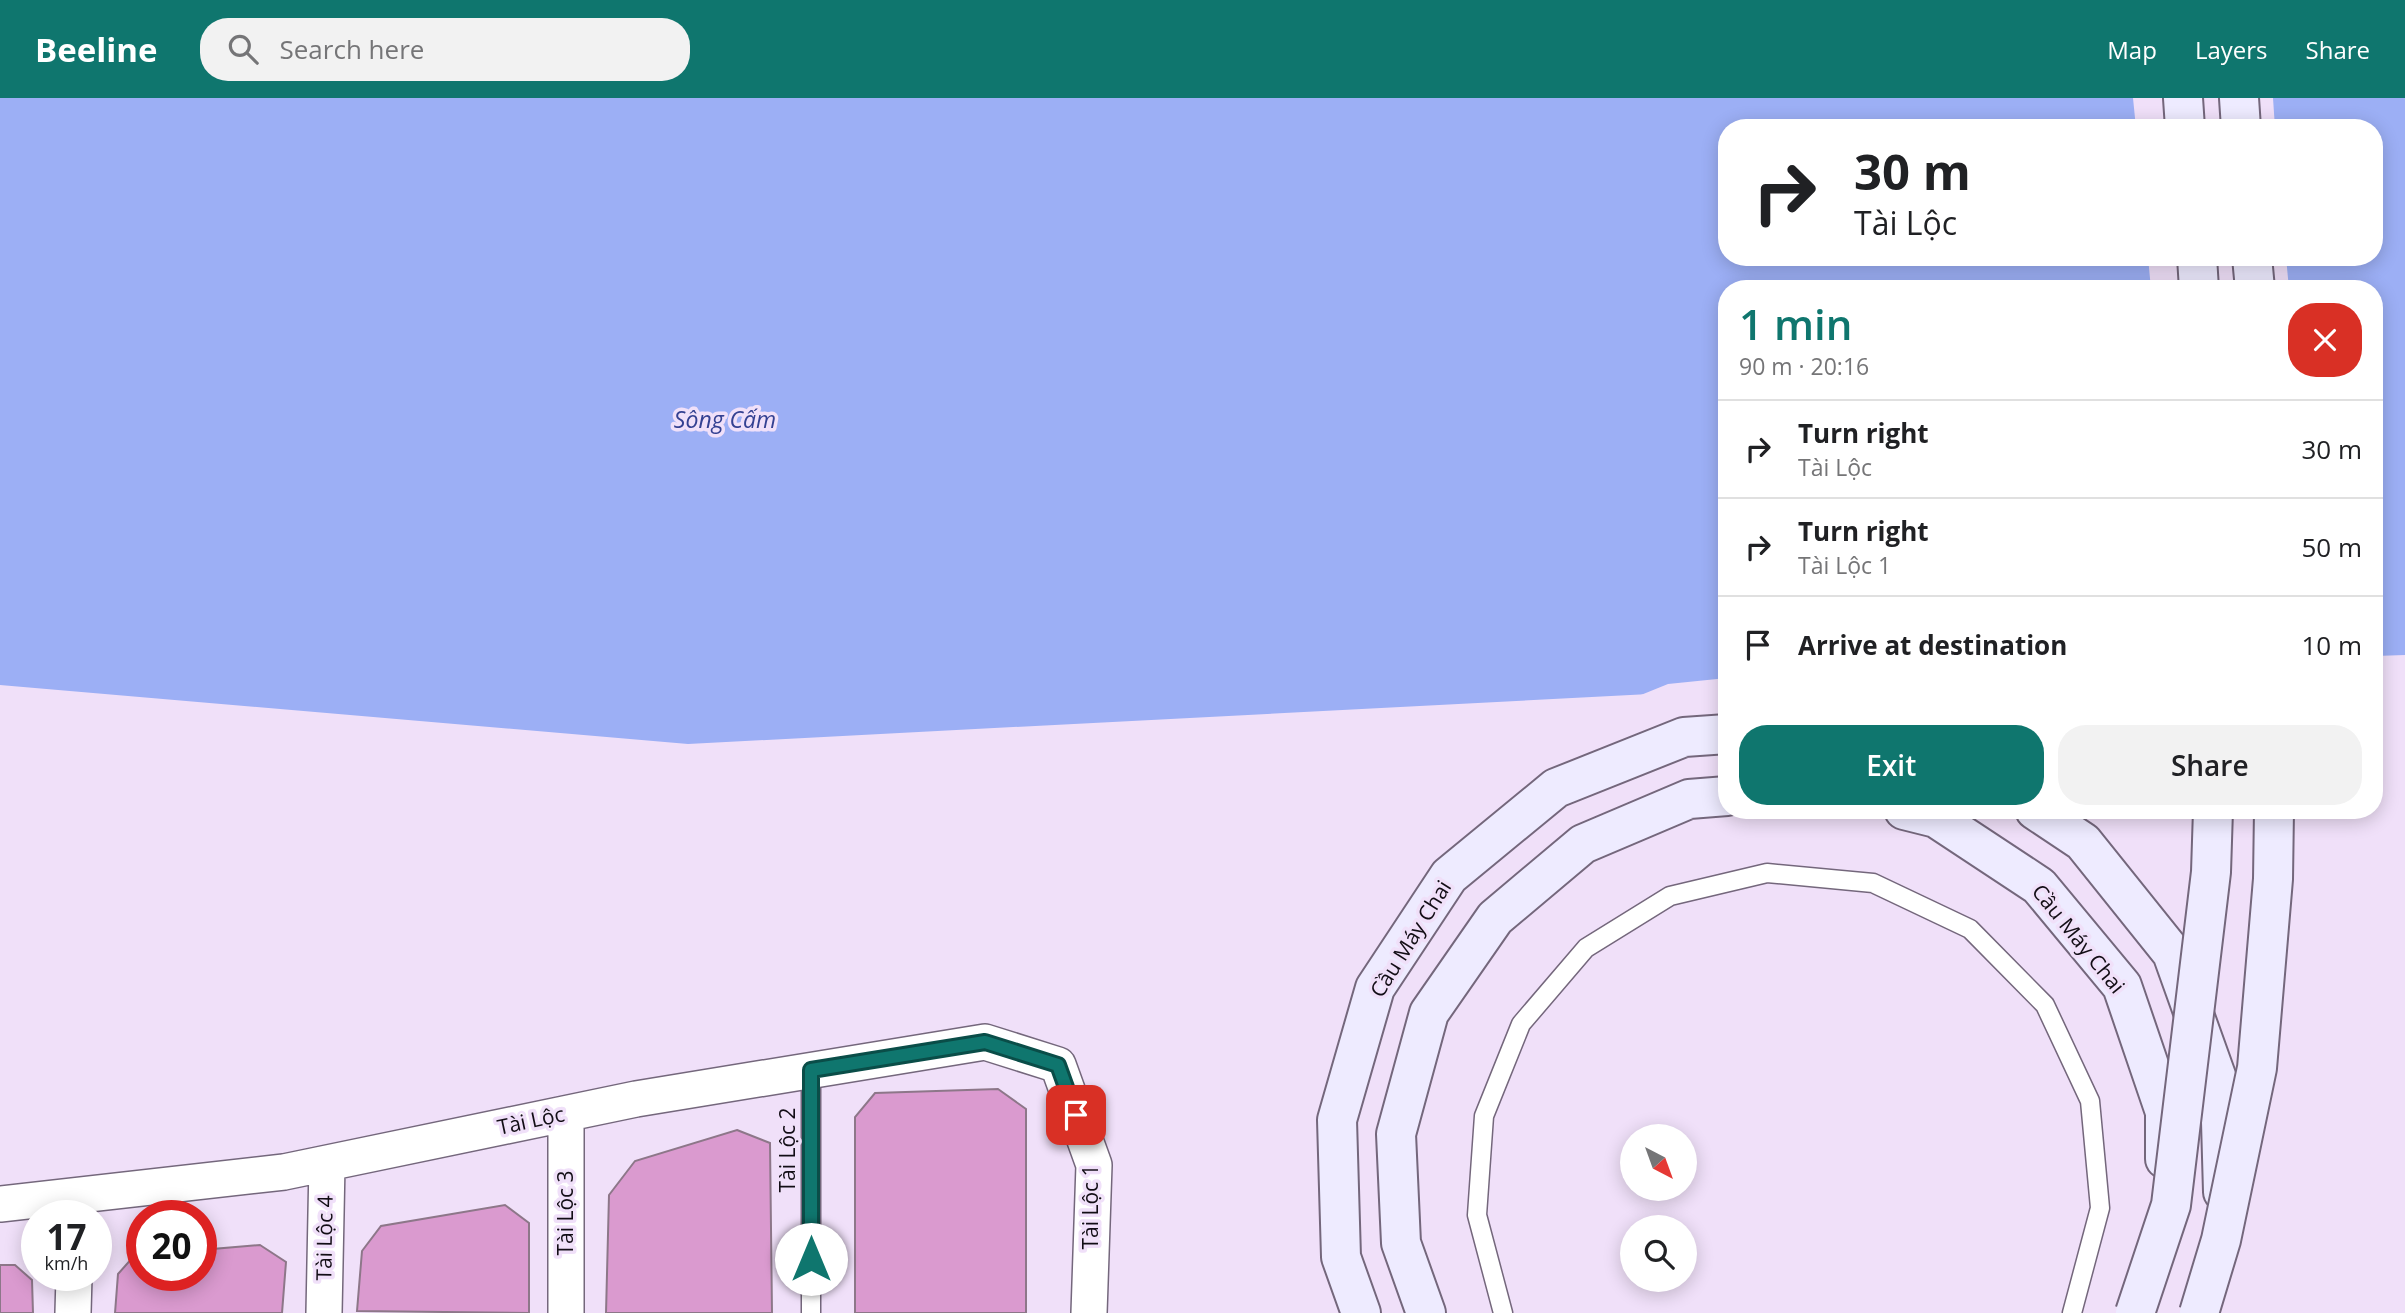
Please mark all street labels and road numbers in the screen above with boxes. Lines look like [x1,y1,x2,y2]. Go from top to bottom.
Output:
street label: Cầu Máy Chai [1363,875,1457,1002]
street label: Cầu Máy Chai [2026,878,2131,999]
street label: Tài Lộc [495,1099,567,1141]
street label: Tài Lộc 2 [773,1107,801,1193]
street label: Tài Lộc 1 [1076,1164,1104,1250]
street label: Tài Lộc 3 [551,1170,579,1256]
street label: Tài Lộc 4 [309,1195,339,1281]

